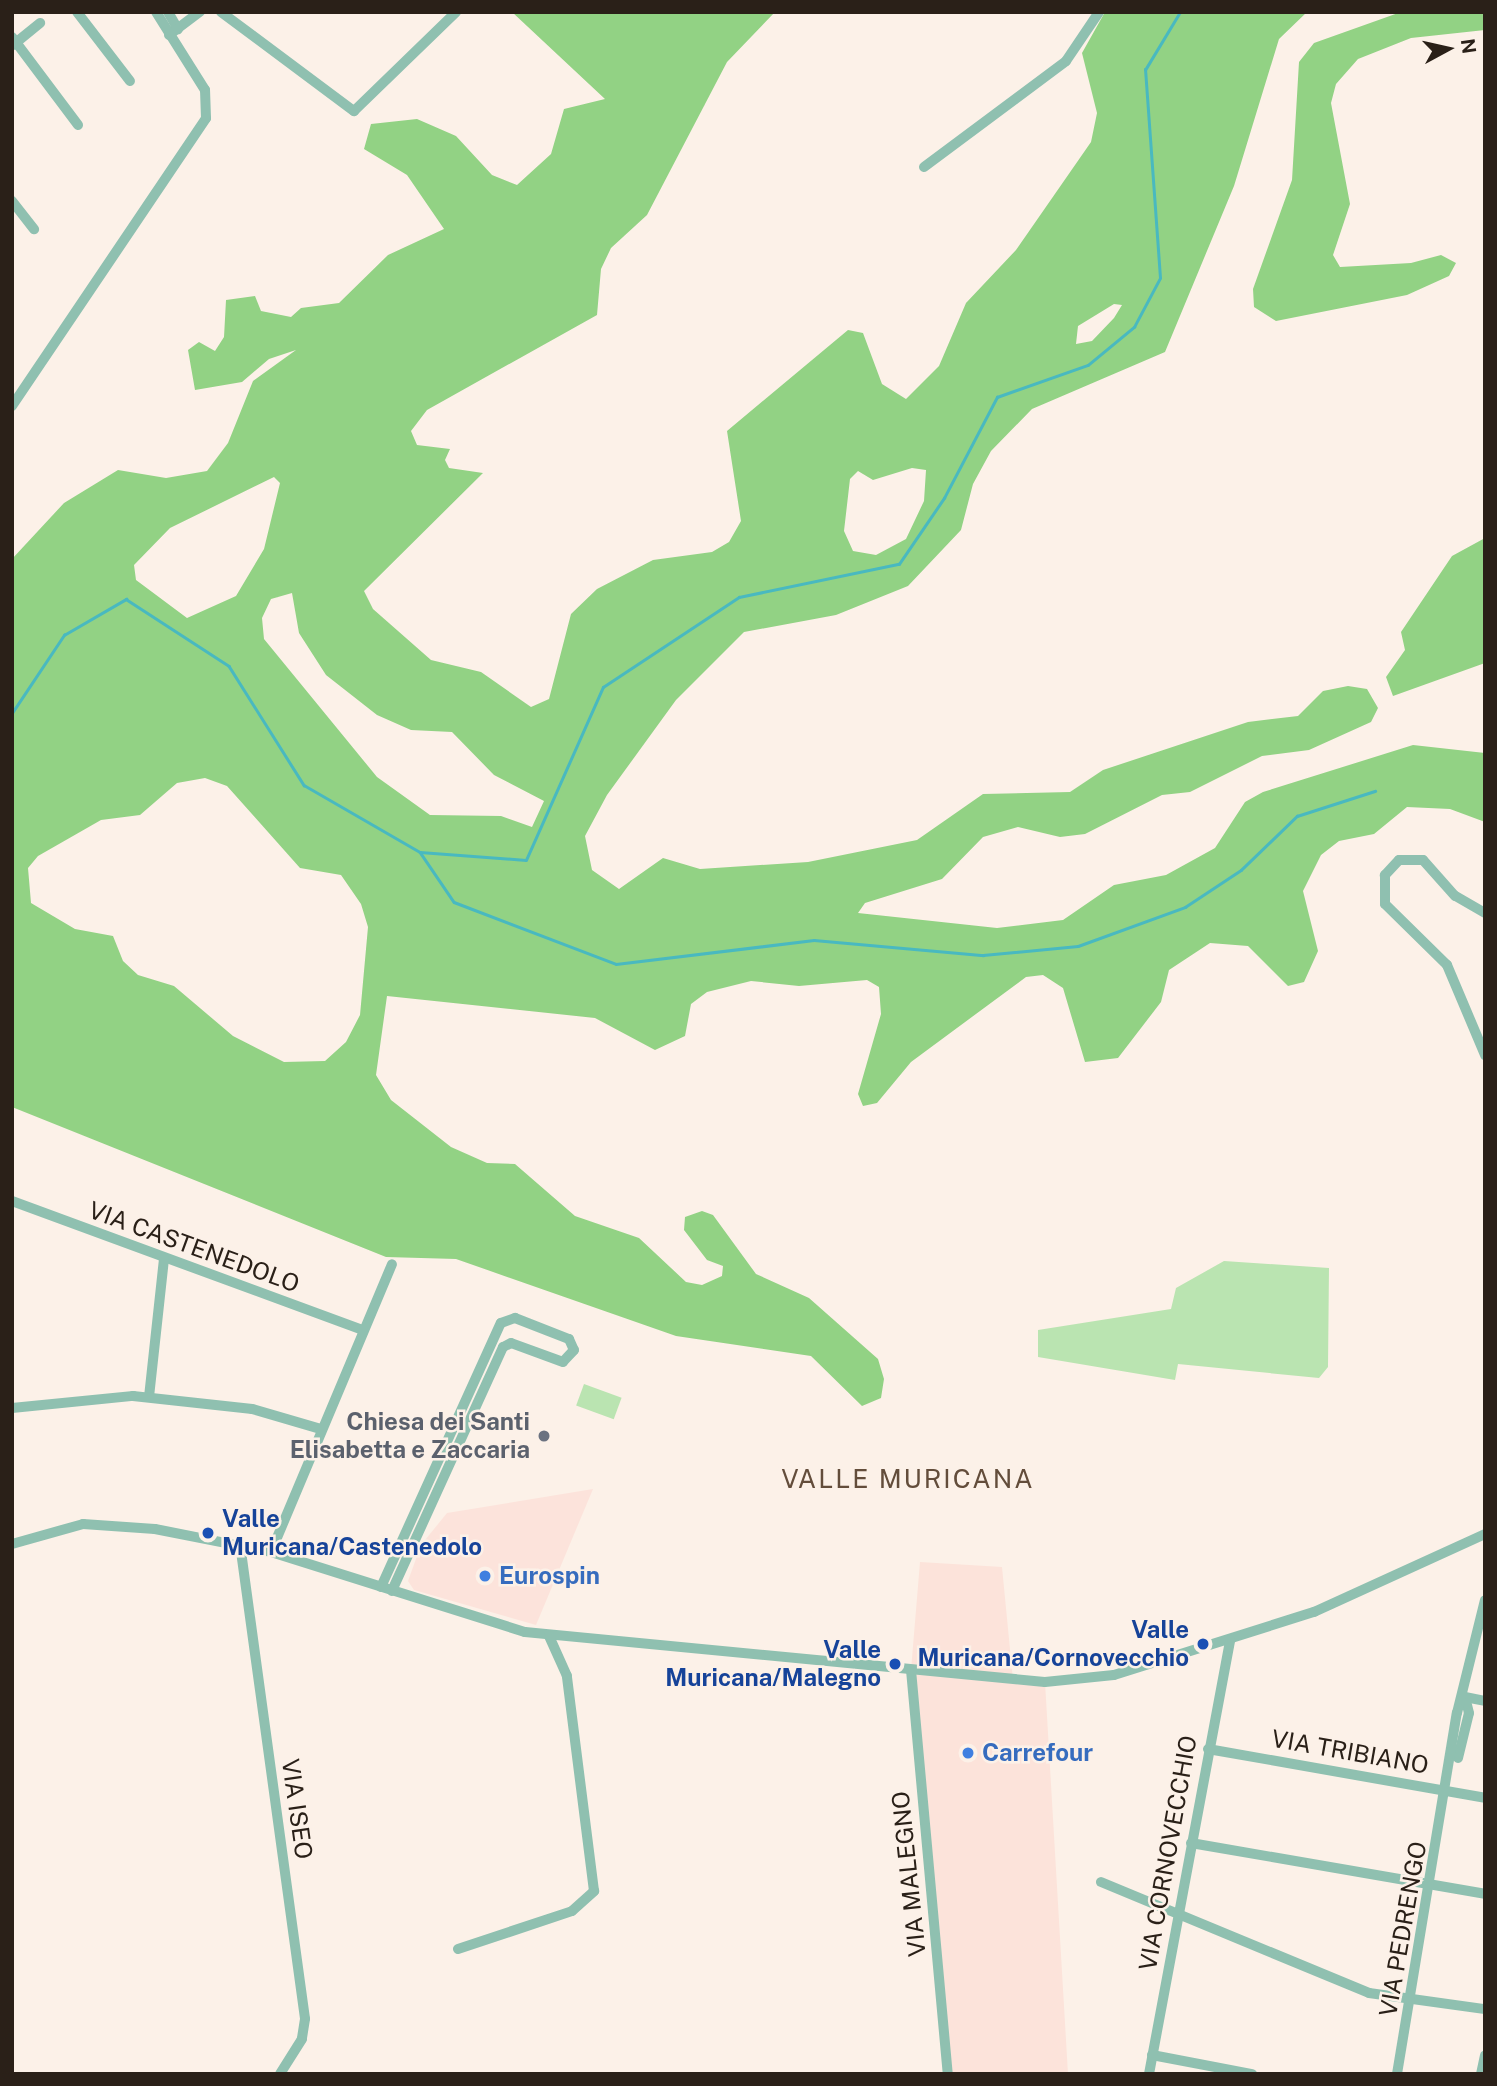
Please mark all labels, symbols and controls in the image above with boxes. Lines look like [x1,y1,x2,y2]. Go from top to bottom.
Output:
north arrow [1413,14,1483,84]
text: N [1457,37,1481,55]
street label: VIA CASTENEDOLO [85,1195,303,1299]
place label: Chiesa dei Santi Elisabetta e Zaccaria [289,1408,530,1464]
marker: Chiesa dei Santi Elisabetta e Zaccaria [536,1428,552,1444]
district label: VALLE MURICANA [783,1463,1033,1495]
place label: Valle Muricana/Castenedolo [222,1505,482,1561]
marker: Valle Muricana/Castenedolo [200,1525,216,1541]
place label: Eurospin [499,1562,600,1590]
marker: Eurospin [477,1568,493,1584]
place label: Valle Muricana/Cornovecchio [918,1616,1189,1672]
place label: Valle Muricana/Malegno [665,1636,881,1692]
marker: Valle Muricana/Cornovecchio [1195,1636,1211,1652]
marker: Valle Muricana/Malegno [887,1656,903,1672]
street label: VIA TRIBIANO [1269,1724,1431,1780]
street label: VIA CORNOVECCHIO [1133,1733,1203,1973]
place label: Carrefour [982,1739,1093,1767]
marker: Carrefour [960,1745,976,1761]
street label: VIA ISEO [276,1757,318,1861]
street label: VIA MALEGNO [886,1790,932,1958]
street label: VIA PEDRENGO [1373,1839,1433,2019]

